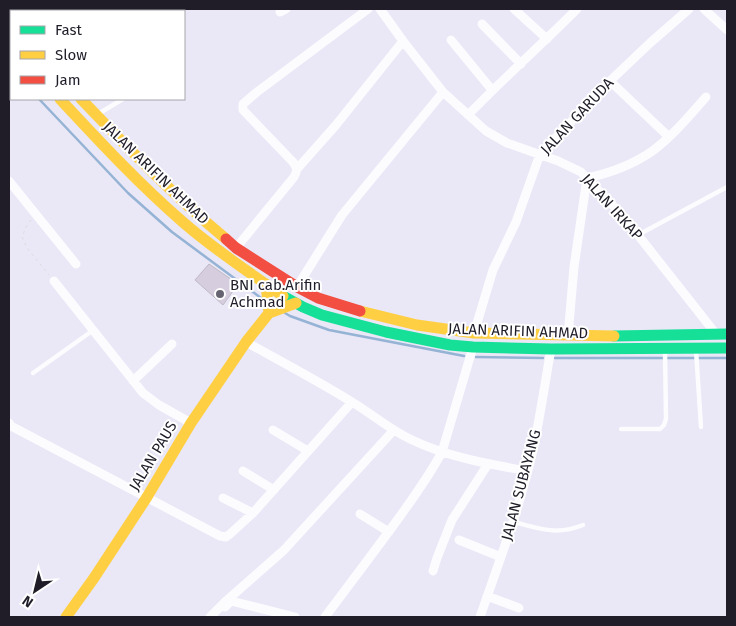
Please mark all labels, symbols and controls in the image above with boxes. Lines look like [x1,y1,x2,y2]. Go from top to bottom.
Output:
legend [10,10,185,100]
text: Fast [55,21,82,39]
text: Slow [55,46,87,64]
text: Jam [55,71,81,89]
street label: JALAN GARUDA [537,74,617,158]
street label: JALAN ARIFIN AHMAD [99,118,213,228]
street label: JALAN IRKAP [578,170,647,244]
place label: BNI cab.Arifin Achmad [230,276,321,311]
marker: BNI cab.Arifin Achmad [214,288,226,300]
street label: JALAN ARIFIN AHMAD [448,320,588,342]
street label: JALAN PAUS [125,418,181,494]
street label: JALAN SUBAYANG [498,427,544,543]
north arrow [10,566,60,616]
text: N [19,592,37,611]

